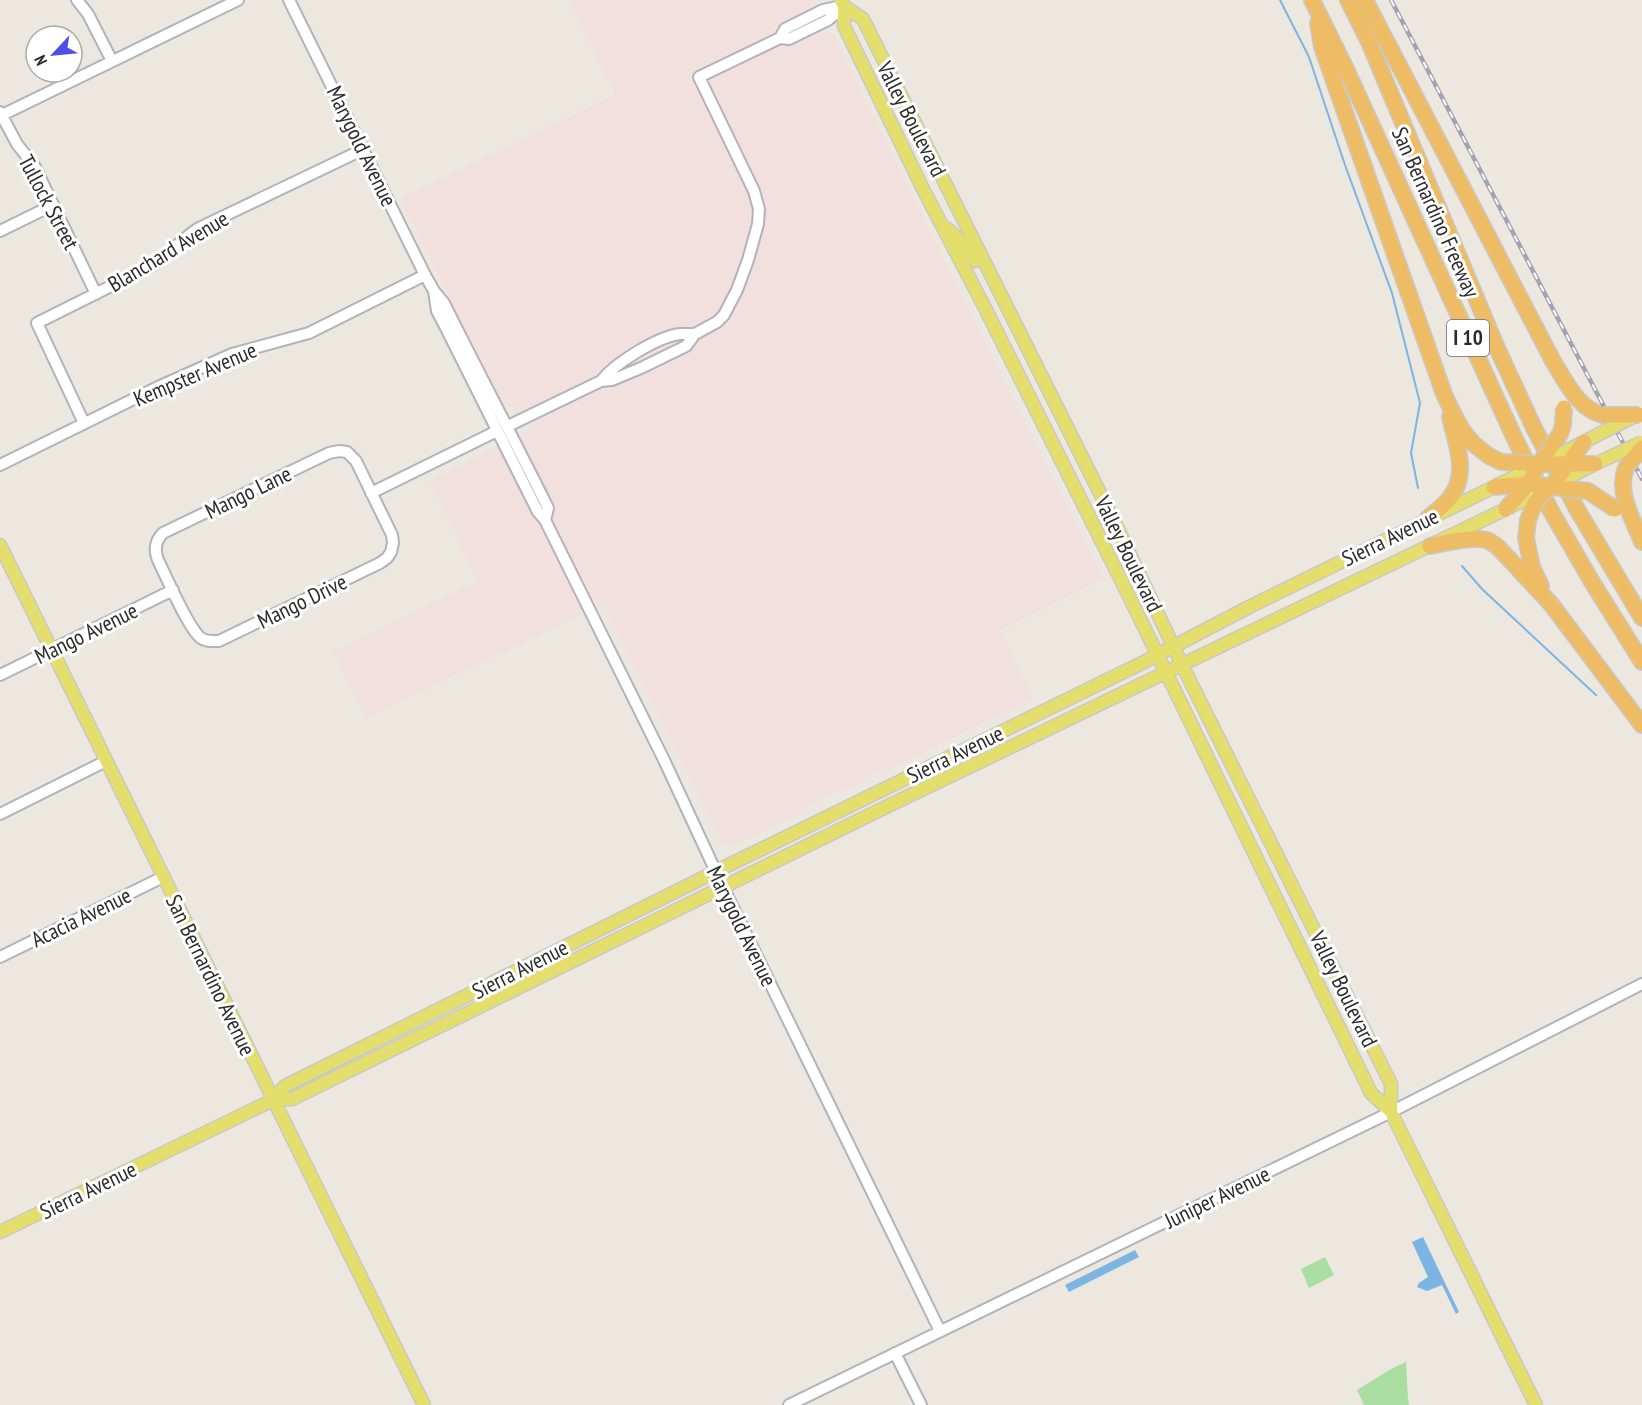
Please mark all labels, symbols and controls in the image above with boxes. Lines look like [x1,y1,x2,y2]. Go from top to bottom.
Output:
north arrow [24,24,84,84]
text: N [30,52,51,69]
street label: Valley Boulevard [871,56,953,181]
street label: Marygold Avenue [321,81,403,211]
street label: San Bernardino Freeway [1386,122,1486,302]
street label: Tullock Street [12,150,86,254]
street label: Blanchard Avenue [103,204,233,298]
road number: I 10 [1447,320,1489,356]
street label: Kempster Avenue [129,335,261,413]
street label: Mango Lane [200,459,296,525]
street label: Valley Boulevard [1088,491,1169,617]
street label: Sierra Avenue [1337,502,1443,572]
street label: Mango Drive [253,567,351,635]
street label: Mango Avenue [30,596,142,670]
street label: Sierra Avenue [902,719,1008,789]
street label: Marygold Avenue [701,861,783,991]
street label: Acacia Avenue [26,881,136,953]
street label: San Bernardino Avenue [160,890,262,1060]
street label: Valley Boulevard [1303,926,1384,1052]
street label: Sierra Avenue [467,933,573,1005]
street label: Sierra Avenue [35,1155,141,1225]
street label: Juniper Avenue [1159,1159,1274,1235]

